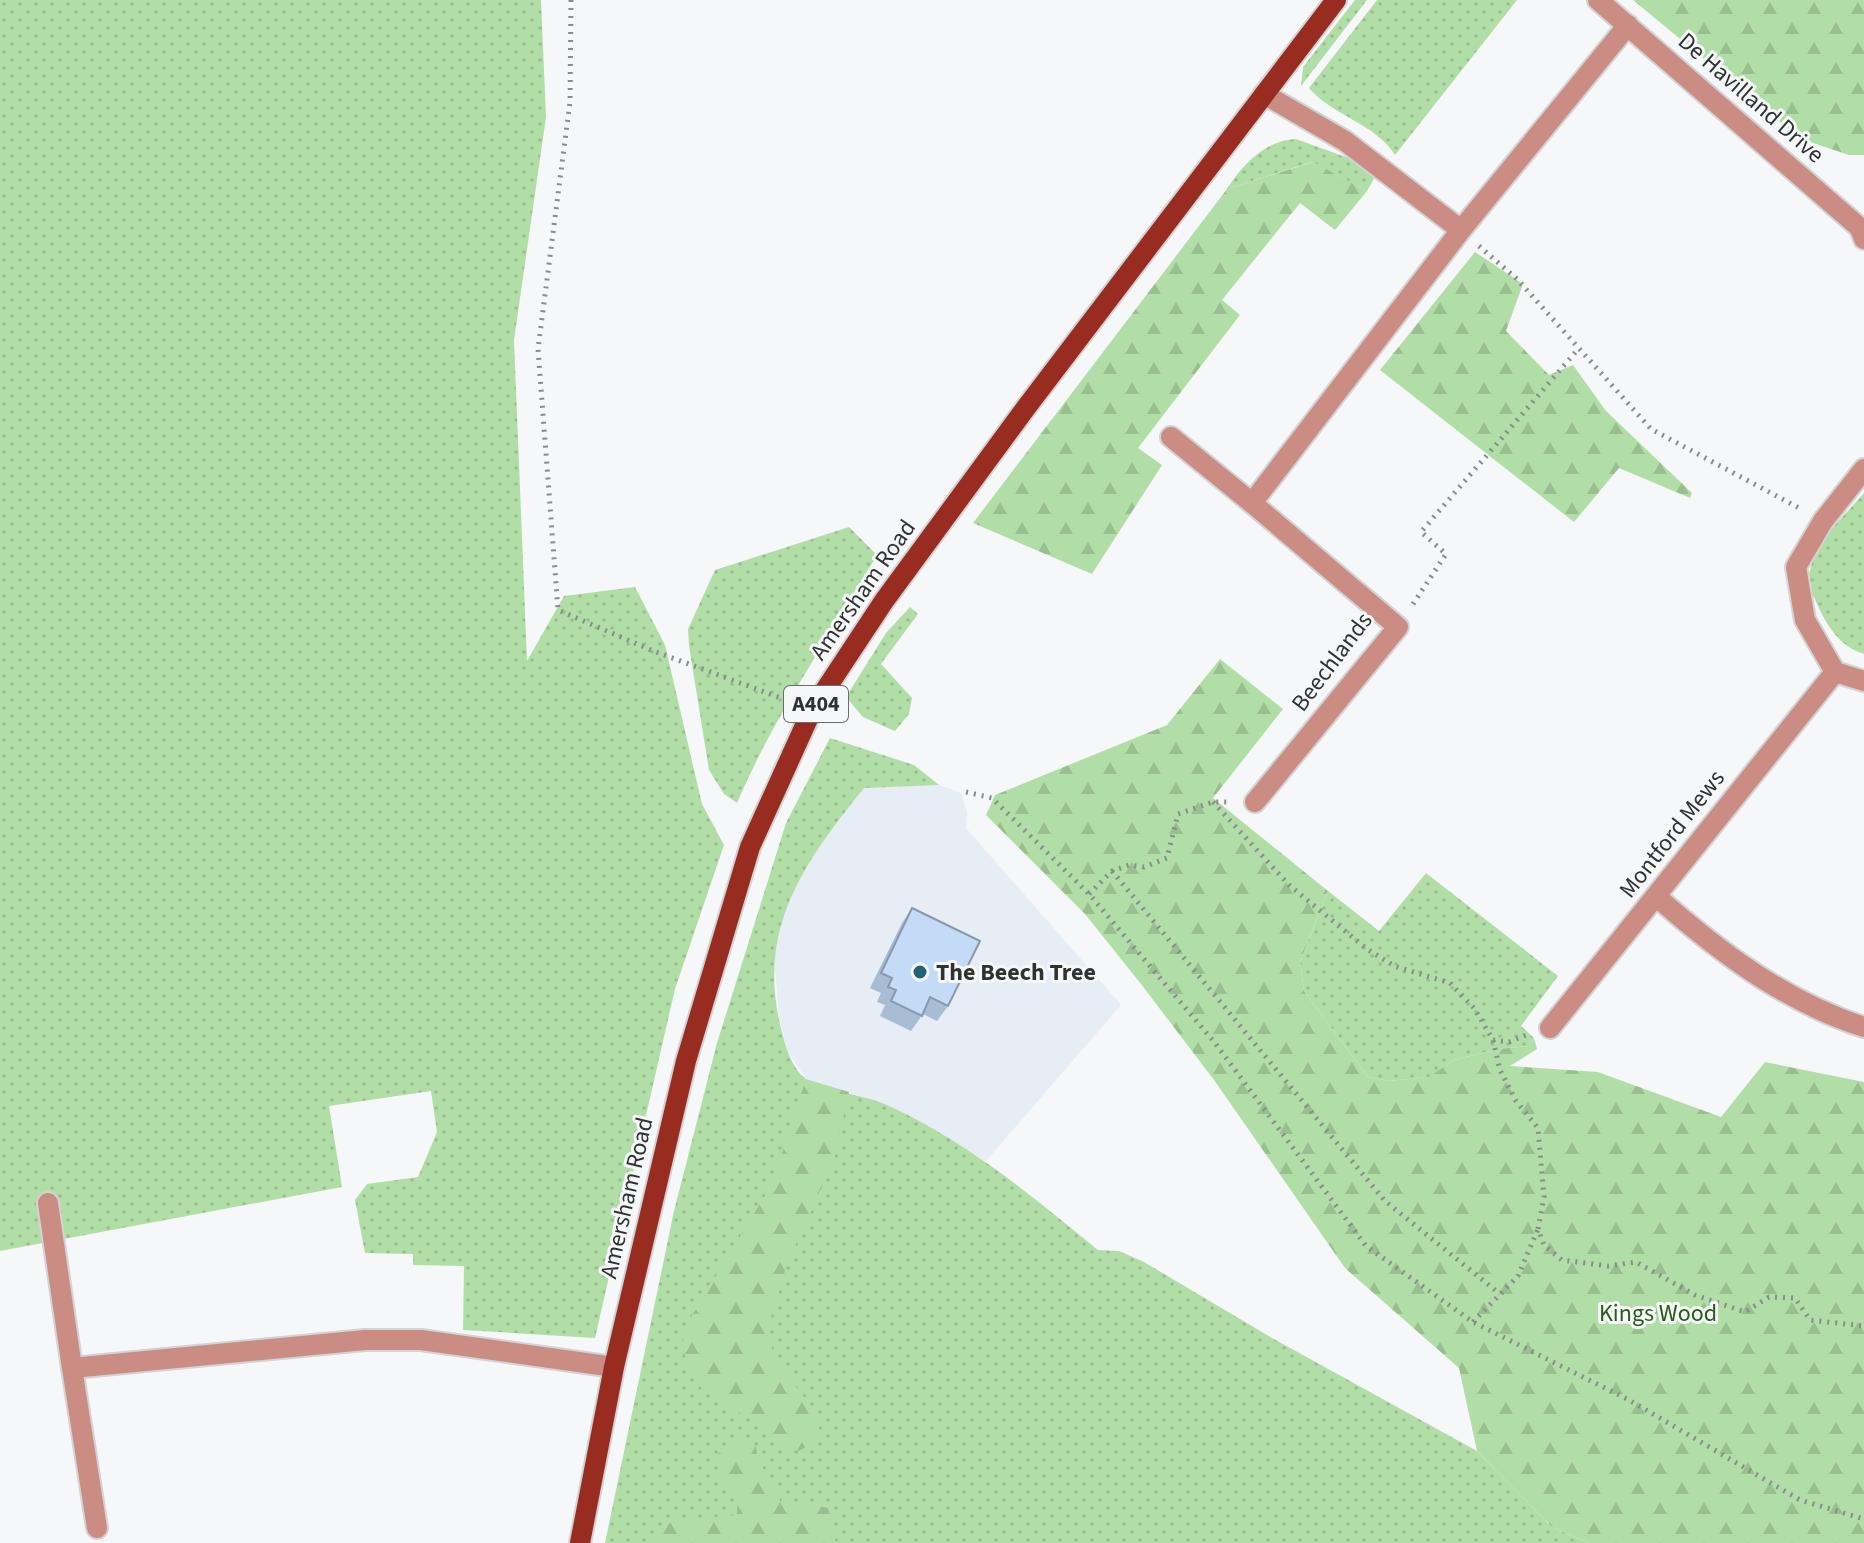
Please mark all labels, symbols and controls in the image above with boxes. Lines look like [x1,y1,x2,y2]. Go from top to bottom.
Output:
street label: De Havilland Drive [1670,24,1832,172]
street label: Amersham Road [801,513,925,667]
street label: Beechlands [1283,605,1381,719]
road number: A404 [784,686,848,722]
street label: Montford Mews [1611,762,1733,906]
place label: The Beech Tree [936,955,1096,990]
marker: The Beech Tree [911,963,929,981]
street label: Amersham Road [591,1114,663,1282]
park label: Kings Wood [1599,1296,1717,1331]

